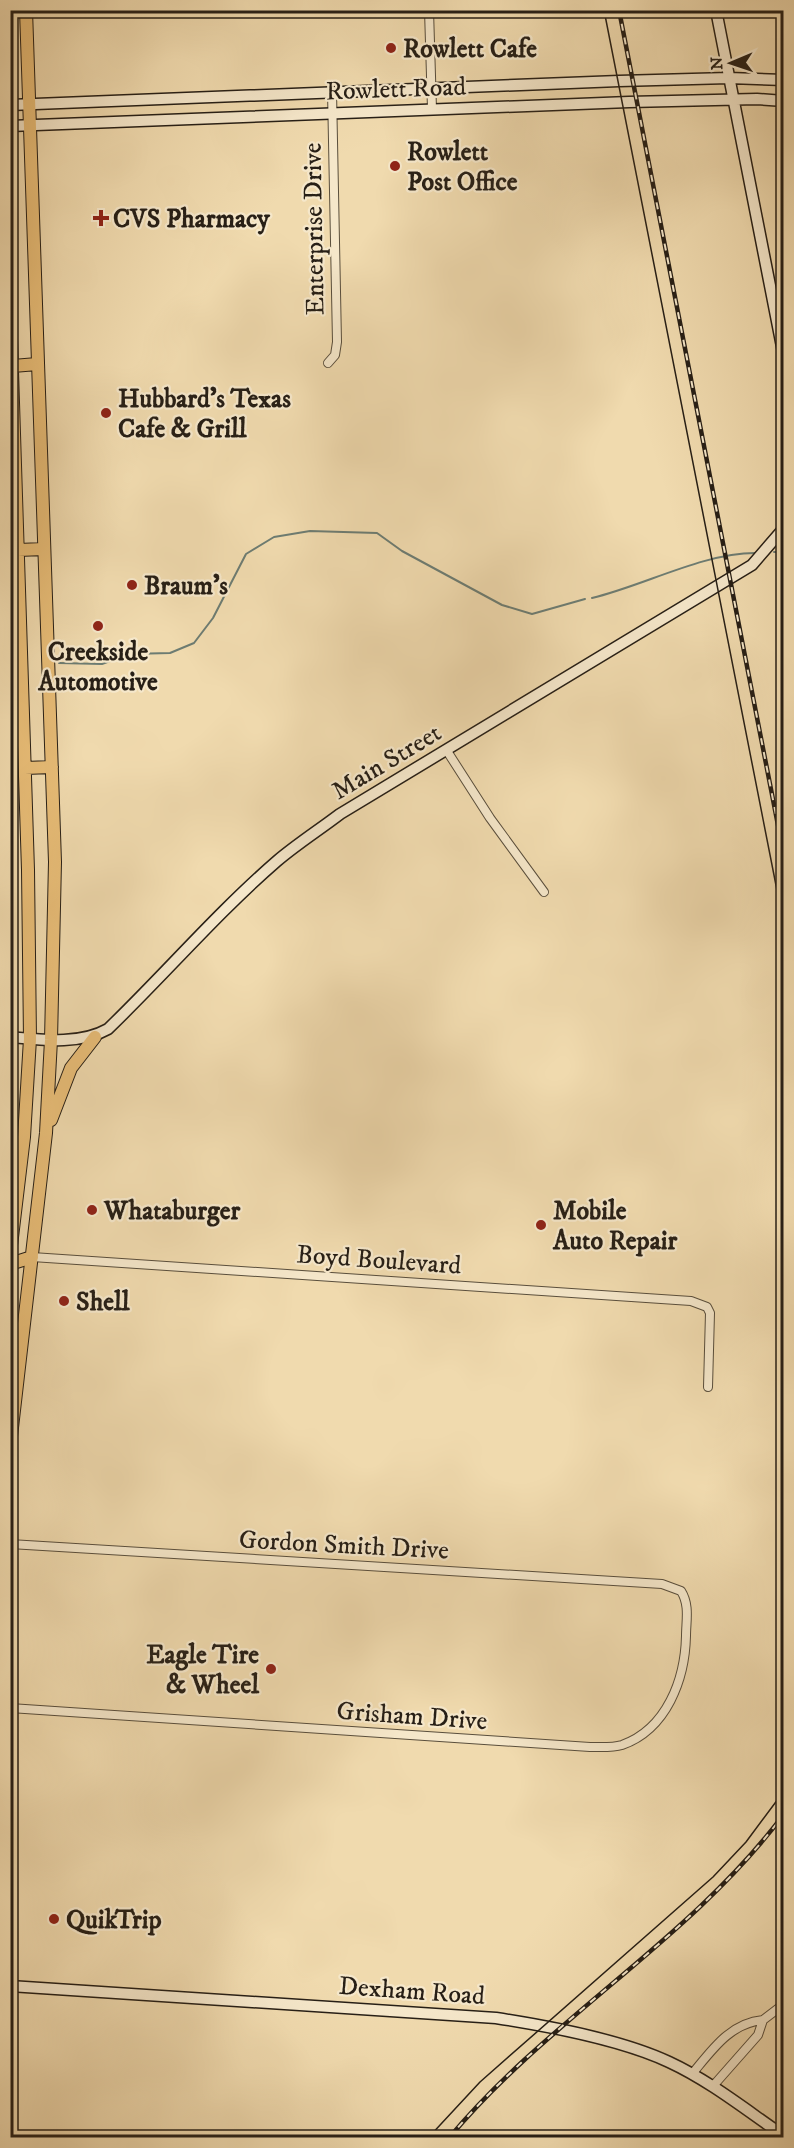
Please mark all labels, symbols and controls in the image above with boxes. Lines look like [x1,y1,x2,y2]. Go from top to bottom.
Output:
place label: Rowlett Cafe [403,33,537,66]
north arrow [701,33,761,93]
marker: Rowlett Cafe [384,41,398,55]
text: N [707,57,727,70]
street label: Rowlett Road [325,71,467,108]
place label: Rowlett Post Office [407,136,518,199]
street label: Enterprise Drive [296,142,333,316]
marker: Rowlett Post Office [388,159,402,173]
place label: CVS Pharmacy [113,203,270,236]
marker: CVS Pharmacy [94,211,108,225]
place label: Hubbard's Texas Cafe & Grill [118,383,291,446]
marker: Hubbard's Texas Cafe & Grill [99,406,113,420]
place label: Braum's [144,570,228,603]
marker: Braum's [125,578,139,592]
marker: Creekside Automotive [91,619,105,633]
place label: Creekside Automotive [37,636,158,699]
street label: Main Street [326,717,448,808]
place label: Whataburger [103,1195,240,1228]
place label: Mobile Auto Repair [552,1195,677,1258]
marker: Whataburger [85,1203,99,1217]
marker: Mobile Auto Repair [534,1218,548,1232]
street label: Boyd Boulevard [295,1238,462,1283]
place label: Shell [76,1286,131,1319]
marker: Shell [57,1294,71,1308]
street label: Gordon Smith Drive [238,1524,450,1567]
place label: Eagle Tire & Wheel [146,1639,260,1702]
marker: Eagle Tire & Wheel [264,1662,278,1676]
street label: Grisham Drive [335,1695,488,1738]
place label: QuikTrip [66,1904,161,1937]
marker: QuikTrip [47,1912,61,1926]
street label: Dexham Road [338,1970,486,2013]

